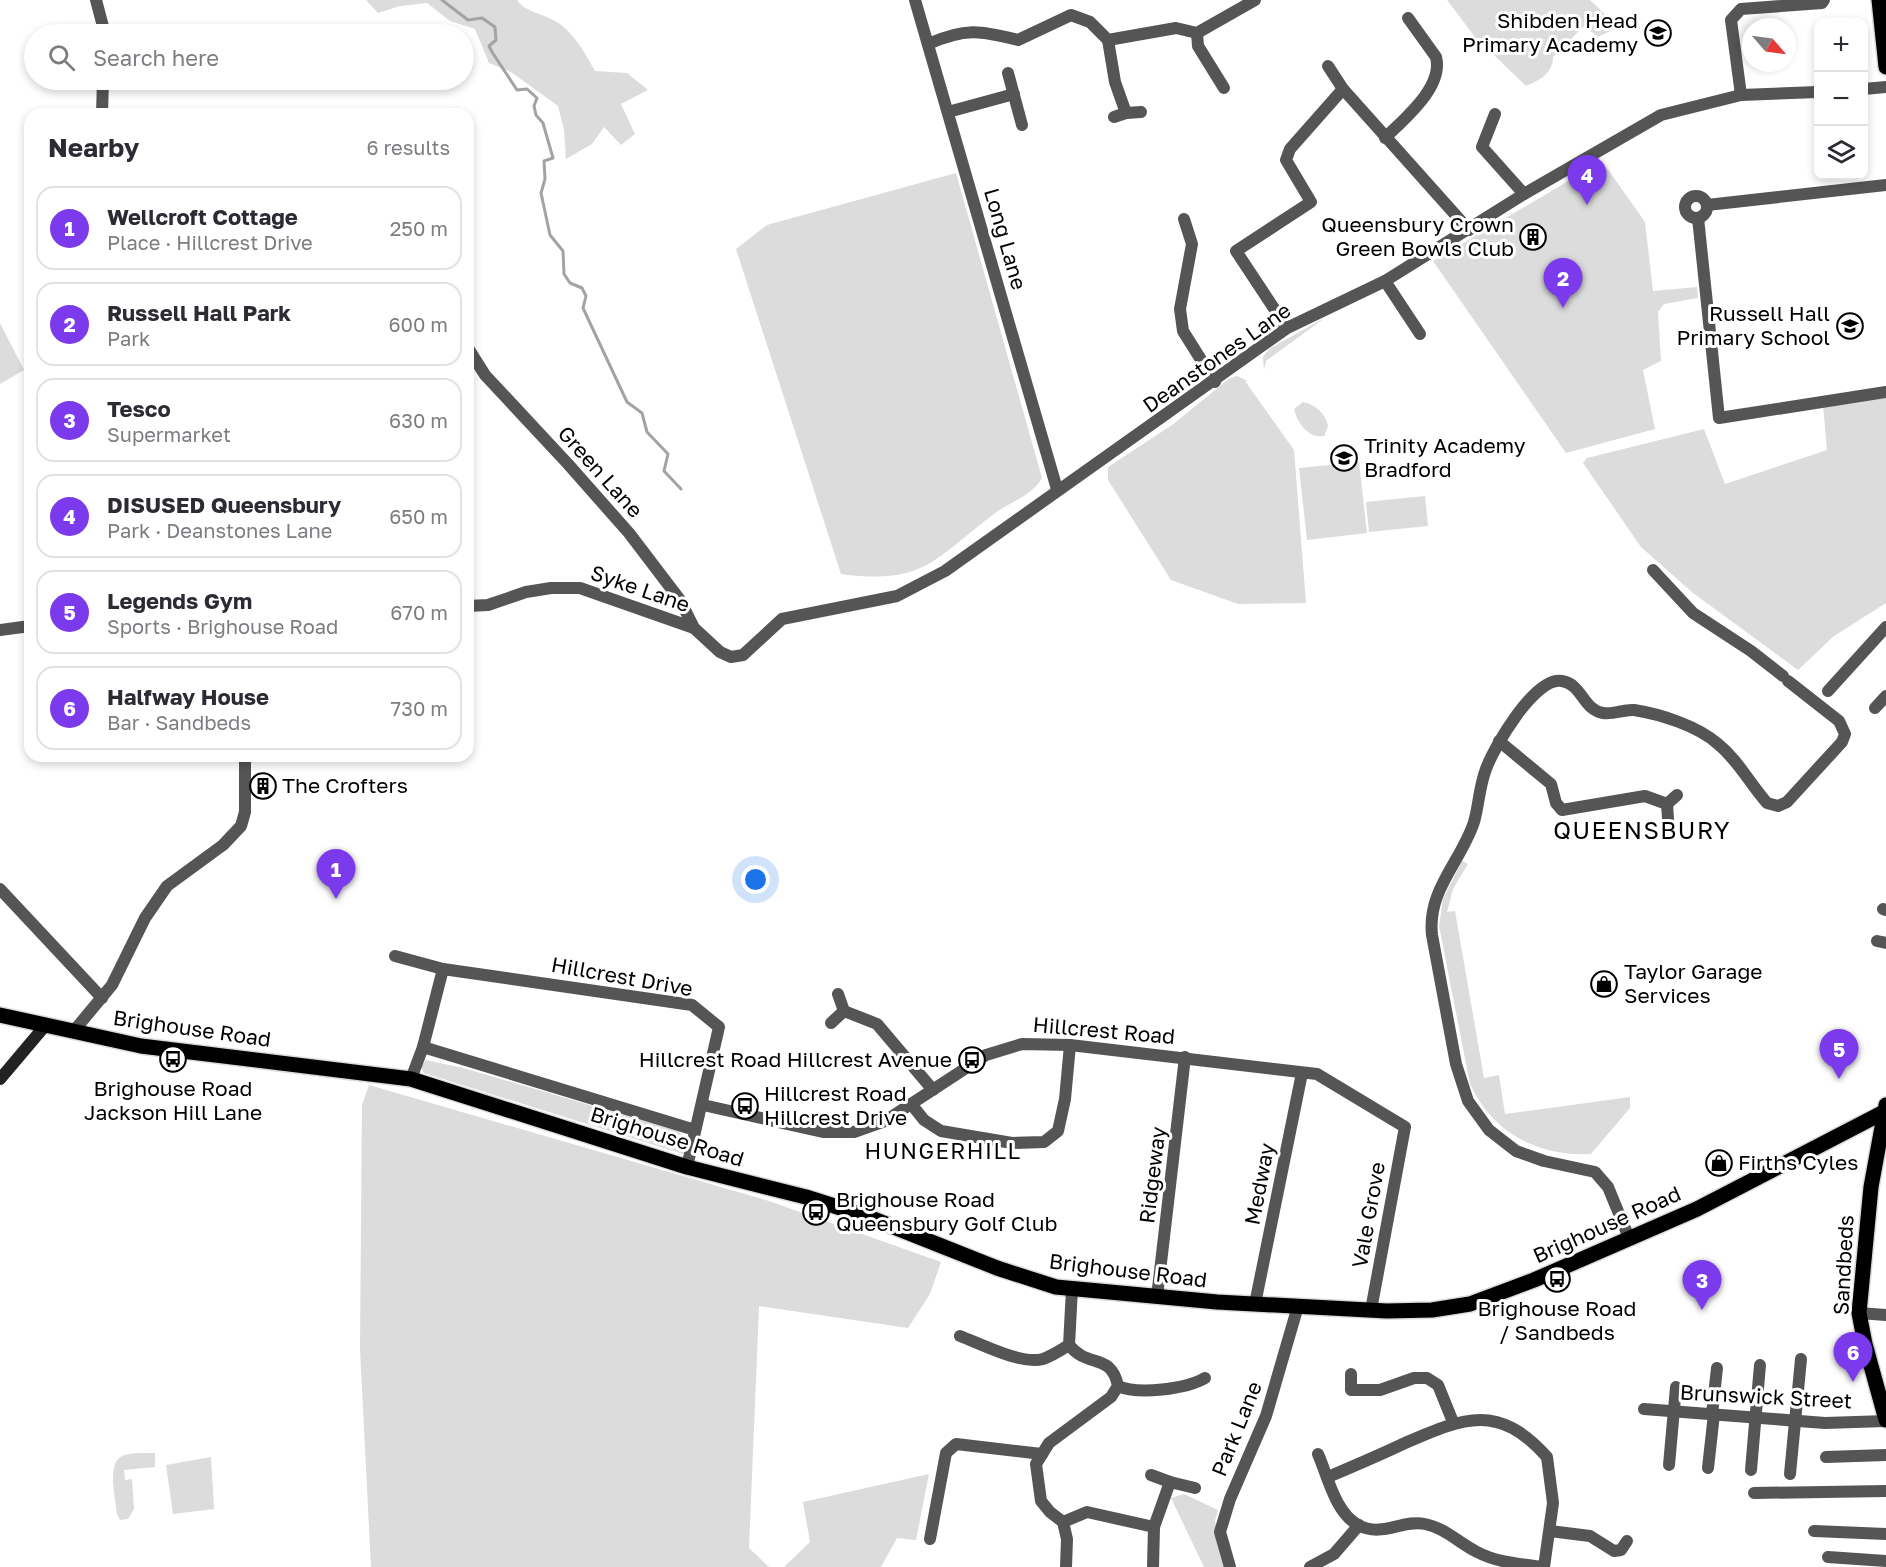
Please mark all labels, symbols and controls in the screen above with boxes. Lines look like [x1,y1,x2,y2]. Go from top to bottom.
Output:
place label: Shibden Head Primary Academy [1462,7,1638,57]
school or university icon: Shibden Head Primary Academy [1643,18,1673,48]
north arrow [1742,18,1796,72]
map controls [1814,18,1868,180]
button: + [1814,18,1868,72]
search box [24,24,474,90]
icon: search [45,41,78,74]
text: Search here [93,44,219,71]
button: − [1814,72,1868,126]
button: layers [1814,126,1868,180]
text: Nearby [48,132,139,163]
text: 6 results [366,135,450,159]
pin: 4 [1568,156,1606,205]
street label: Long Lane [979,185,1033,293]
text: Wellcroft Cottage [107,203,298,230]
place label: Queensbury Crown Green Bowls Club [1321,211,1514,261]
text: 1 [64,216,75,240]
text: 250 m [390,216,448,240]
building icon: Queensbury Crown Green Bowls Club [1518,222,1548,252]
text: Place · Hillcrest Drive [107,230,313,254]
pin: 2 [1544,258,1582,308]
street label: Deanstones Lane [1138,297,1295,418]
text: Russell Hall Park [107,299,291,326]
place label: Russell Hall Primary School [1676,300,1830,350]
school or university icon: Russell Hall Primary School [1835,311,1865,341]
text: 2 [63,312,76,336]
text: 600 m [388,312,448,336]
text: Park [107,326,150,350]
text: Tesco [107,395,171,422]
text: 3 [63,408,76,432]
text: 630 m [389,408,448,432]
street label: Green Lane [553,420,649,523]
text: Supermarket [107,422,231,446]
place label: Trinity Academy Bradford [1364,432,1526,482]
school or university icon: Trinity Academy Bradford [1329,443,1359,473]
text: DISUSED Queensbury [107,491,341,518]
text: 4 [63,504,76,528]
text: 650 m [389,504,448,528]
text: Park · Deanstones Lane [107,518,332,542]
street label: Syke Lane [587,559,693,617]
text: Legends Gym [107,587,252,614]
text: 5 [63,600,76,624]
text: 670 m [390,600,448,624]
text: Sports · Brighouse Road [107,614,338,638]
text: Halfway House [107,683,269,710]
text: 6 [63,696,76,720]
text: 730 m [391,696,448,720]
text: Bar · Sandbeds [107,710,251,734]
building icon: The Crofters [248,771,278,801]
place label: The Crofters [282,772,408,798]
district label: QUEENSBURY [1553,815,1731,844]
pin: 1 [316,850,356,899]
your location [741,865,770,894]
street label: Hillcrest Drive [549,951,695,1001]
place label: Taylor Garage Services [1624,958,1763,1008]
shop icon: Taylor Garage Services [1589,969,1619,999]
street label: Brighouse Road [112,1004,273,1052]
street label: Hillcrest Road [1032,1011,1176,1049]
pin: 5 [1820,1030,1858,1079]
bus stop icon: Brighouse Road Jackson Hill Lane [158,1044,188,1074]
bus stop icon: Hillcrest Road Hillcrest Avenue [957,1045,987,1075]
place label: Hillcrest Road Hillcrest Avenue [639,1046,952,1072]
place label: Brighouse Road Jackson Hill Lane [84,1075,262,1125]
place label: Hillcrest Road Hillcrest Drive [764,1080,907,1130]
bus stop icon: Hillcrest Road Hillcrest Drive [730,1091,760,1121]
street label: Brighouse Road [587,1100,747,1172]
street label: Ridgeway [1133,1125,1171,1225]
district label: HUNGERHILL [864,1137,1022,1164]
street label: Medway [1238,1140,1280,1227]
shop icon: Firths Cyles [1704,1148,1734,1178]
place label: Firths Cyles [1738,1149,1858,1175]
street label: Vale Grove [1346,1160,1390,1270]
street label: Brighouse Road [1529,1180,1685,1268]
place label: Brighouse Road Queensbury Golf Club [836,1186,1057,1236]
bus stop icon: Brighouse Road Queensbury Golf Club [801,1197,831,1227]
street label: Sandbeds [1827,1214,1859,1316]
street label: Brighouse Road [1048,1247,1209,1293]
pin: 3 [1682,1260,1722,1310]
bus stop icon: Brighouse Road / Sandbeds [1542,1264,1572,1294]
place label: Brighouse Road / Sandbeds [1477,1295,1637,1345]
pin: 6 [1834,1332,1872,1382]
street label: Park Lane [1205,1377,1267,1480]
street label: Brunswick Street [1679,1379,1853,1413]

